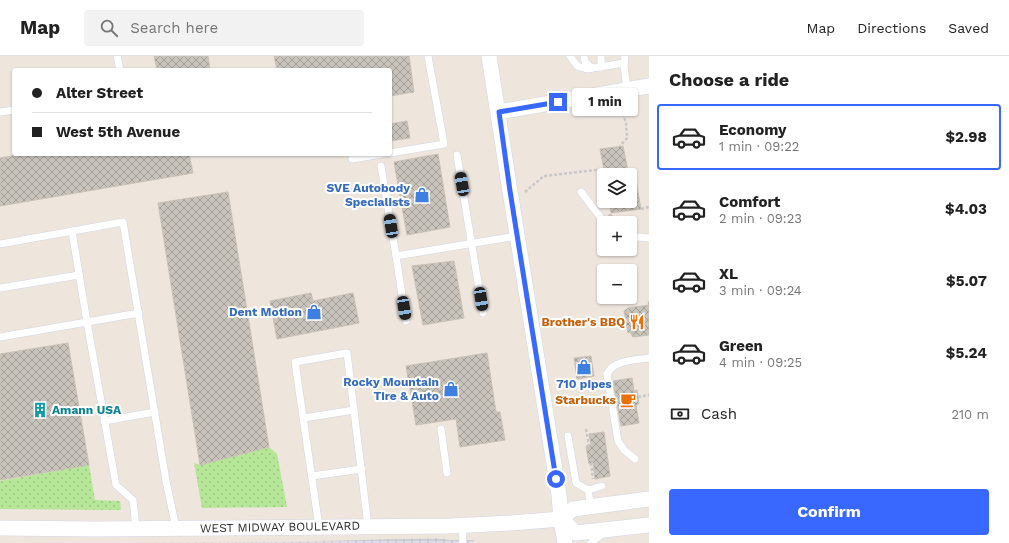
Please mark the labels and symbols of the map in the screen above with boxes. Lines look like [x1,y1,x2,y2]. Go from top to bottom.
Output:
callout: 1 min [572,88,638,116]
route end [549,93,567,111]
car [454,171,470,197]
place label: SVE Autobody Specialists [326,181,411,209]
shop icon: SVE Autobody Specialists [413,186,431,204]
car [383,213,399,239]
car [473,286,489,312]
car [396,295,412,321]
shop icon: Dent Motion [305,303,323,321]
place label: Dent Motion [229,305,302,319]
restaurant icon: Brother's BBQ [628,313,646,331]
place label: Brother's BBQ [542,315,625,329]
shop icon: 710 pipes [575,358,593,376]
place label: Rocky Mountain Tire & Auto [343,375,439,403]
place label: 710 pipes [556,377,612,391]
shop icon: Rocky Mountain Tire & Auto [442,380,460,398]
cafe icon: Starbucks [619,391,637,409]
place label: Starbucks [555,393,617,407]
building icon: Amann USA [31,401,49,419]
place label: Amann USA [52,403,122,417]
route start [547,470,565,488]
street label: WEST MIDWAY BOULEVARD [200,519,360,535]

